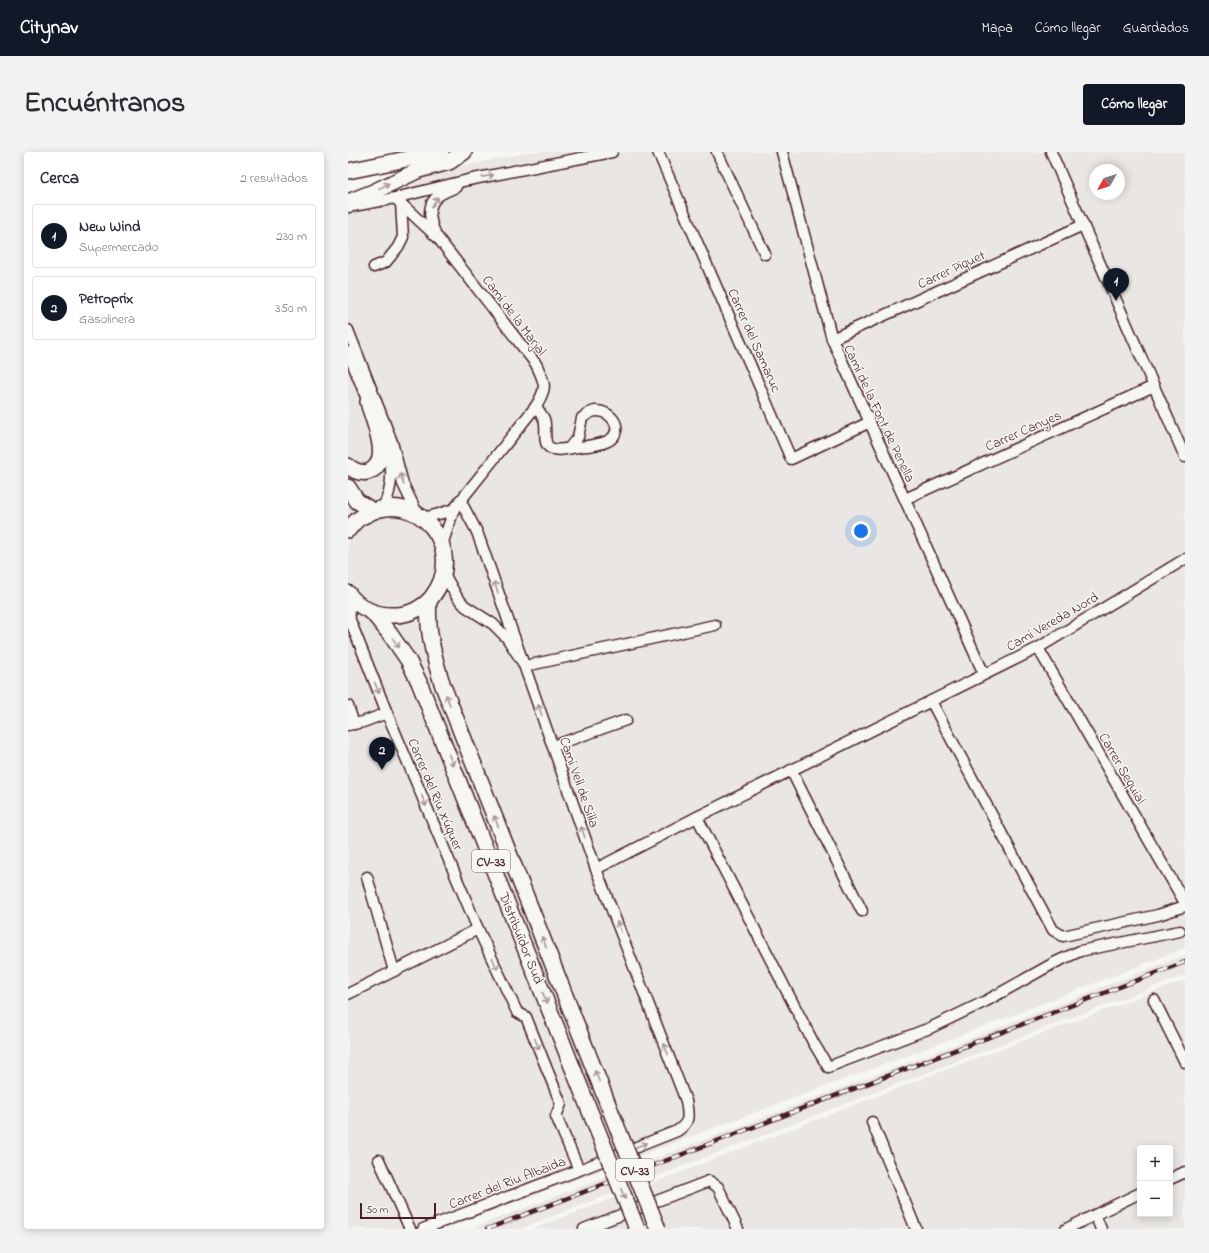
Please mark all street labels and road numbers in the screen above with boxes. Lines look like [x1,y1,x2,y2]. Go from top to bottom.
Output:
street label: Carrer Piquet [914,245,989,295]
street label: Camí de la Marjal [476,271,551,361]
street label: Carrer del Samaruc [721,285,786,397]
street label: Camí de la Font de Penella [837,341,920,486]
street label: Carrer Canyes [982,405,1065,458]
street label: Camí Vereda Nord [1003,587,1103,657]
street label: Carrer Sequial [1093,729,1151,808]
street label: Camí Vell de Silla [553,734,604,831]
street label: Carrer del Riu Xúquer [401,735,468,855]
road number: CV-33 [472,850,510,872]
street label: Distribuïdor Sud [492,889,549,988]
street label: Carrer del Riu Albaida [446,1151,569,1215]
road number: CV-33 [616,1159,654,1181]

